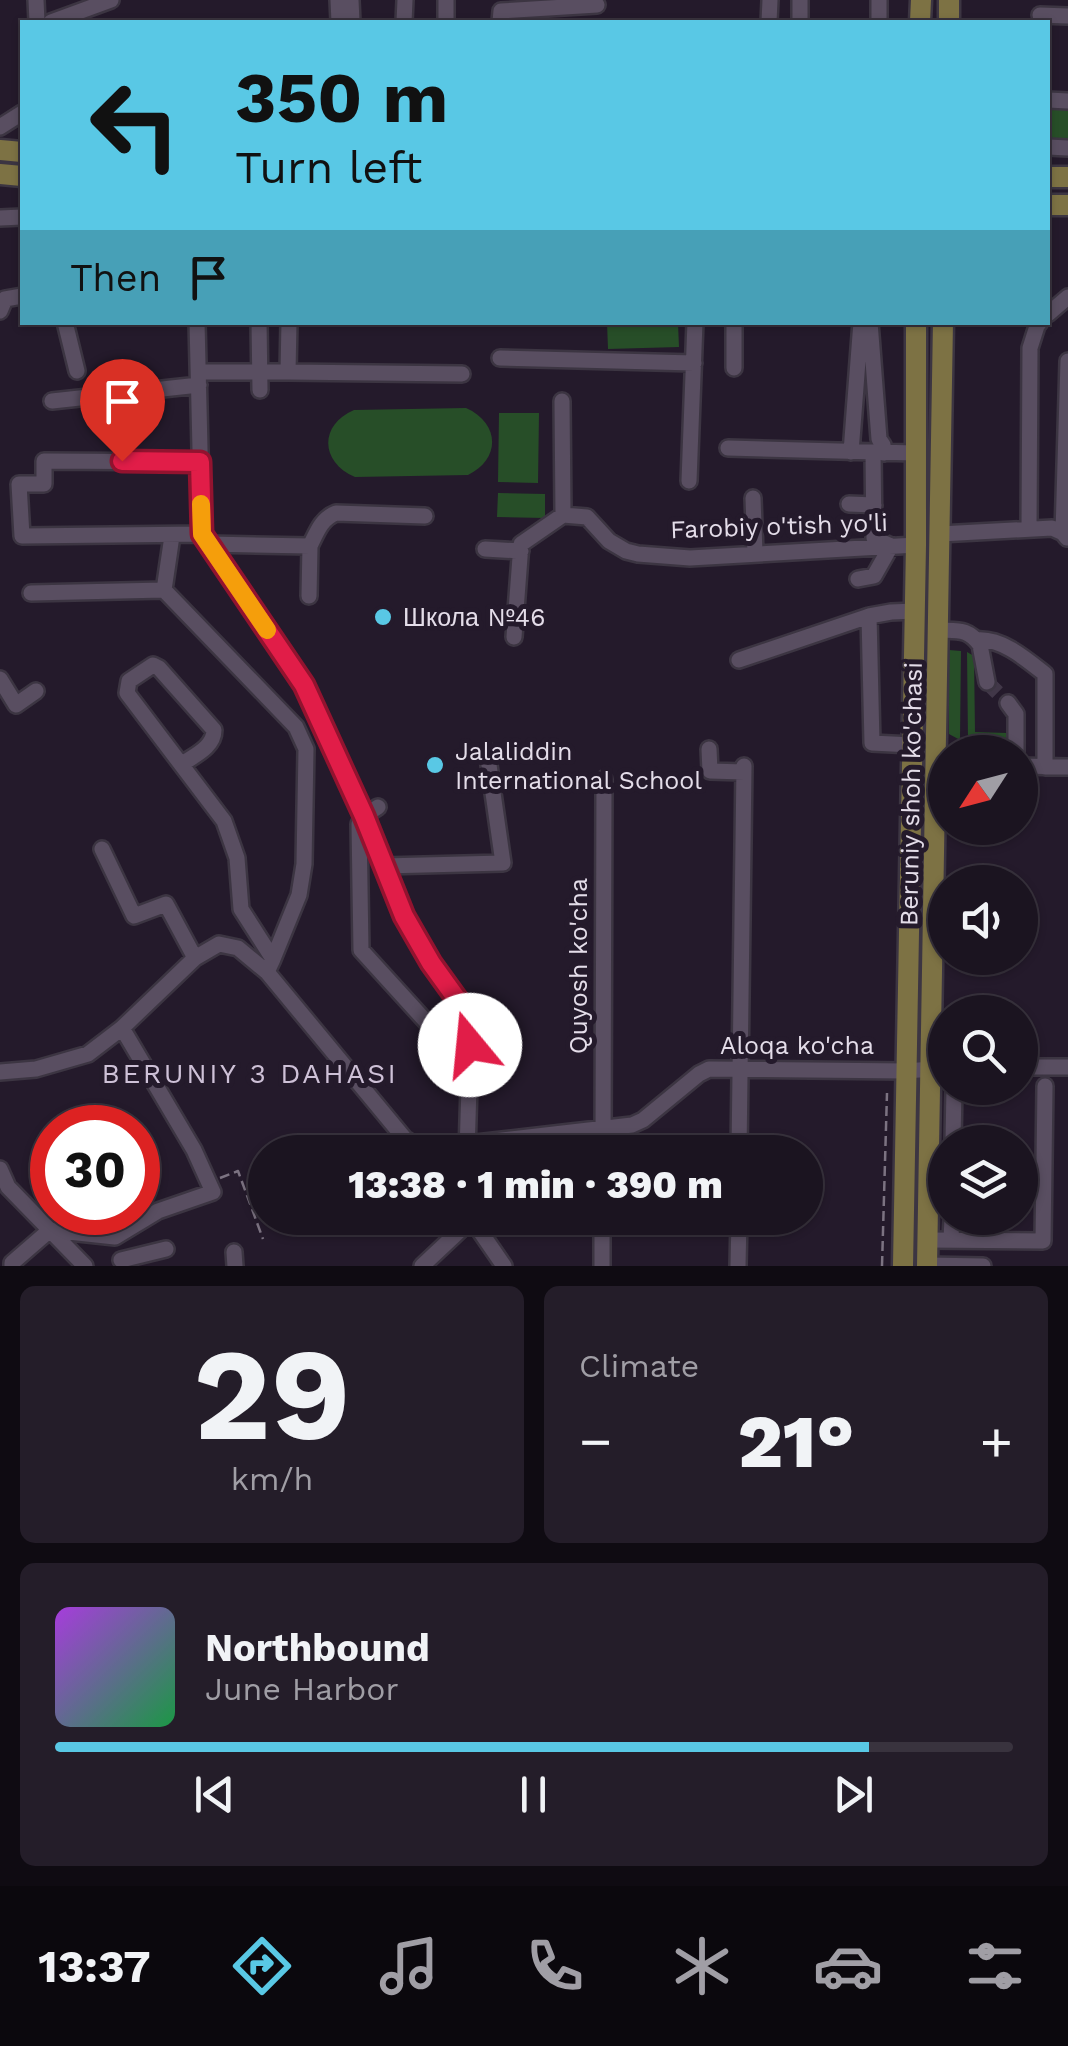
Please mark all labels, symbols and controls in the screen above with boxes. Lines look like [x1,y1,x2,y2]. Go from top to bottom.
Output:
text: 350 m [235,57,448,139]
icon: left [70,60,200,190]
text: Turn left [235,141,422,194]
icon: arrive [181,250,236,305]
text: Then [70,256,161,300]
pin [80,359,165,462]
icon: arrive [95,374,150,429]
street label: Farobiy o'tish yo'li [670,508,888,544]
place label: Школа №46 [403,603,545,632]
marker: Школа №46 [372,606,394,628]
street label: Beruniy shoh ko'chasi [894,662,928,926]
north arrow [928,735,1038,845]
map controls [928,735,1038,1235]
place label: Jalaliddin International School [455,737,702,795]
marker: Jalaliddin International School [424,754,446,776]
button: sound [928,865,1038,975]
street label: Quyosh ko'cha [564,878,593,1054]
position arrow [418,993,522,1097]
button: search [928,995,1038,1105]
street label: Aloqa ko'cha [720,1031,874,1060]
district label: BERUNIY 3 DAHASI [102,1057,398,1090]
speed limit sign: 30 [30,1105,160,1235]
button: layers [928,1125,1038,1235]
text: 13:38 · 1 min · 390 m [348,1163,723,1207]
text: 29 [193,1318,351,1471]
text: Climate [579,1347,699,1385]
text: 21° [738,1397,854,1485]
text: − [579,1409,612,1473]
text: + [980,1409,1013,1473]
text: km/h [231,1460,313,1498]
text: Northbound [205,1626,430,1670]
text: June Harbor [205,1670,399,1708]
icon: previous [187,1767,242,1822]
icon: pause [506,1767,561,1822]
icon: next [826,1767,881,1822]
icon: directions [227,1931,297,2001]
icon: music [374,1931,444,2001]
icon: phone [520,1931,590,2001]
icon: climate [667,1931,737,2001]
icon: car [813,1931,883,2001]
icon: filters [960,1931,1030,2001]
text: 13:37 [38,1940,151,1993]

